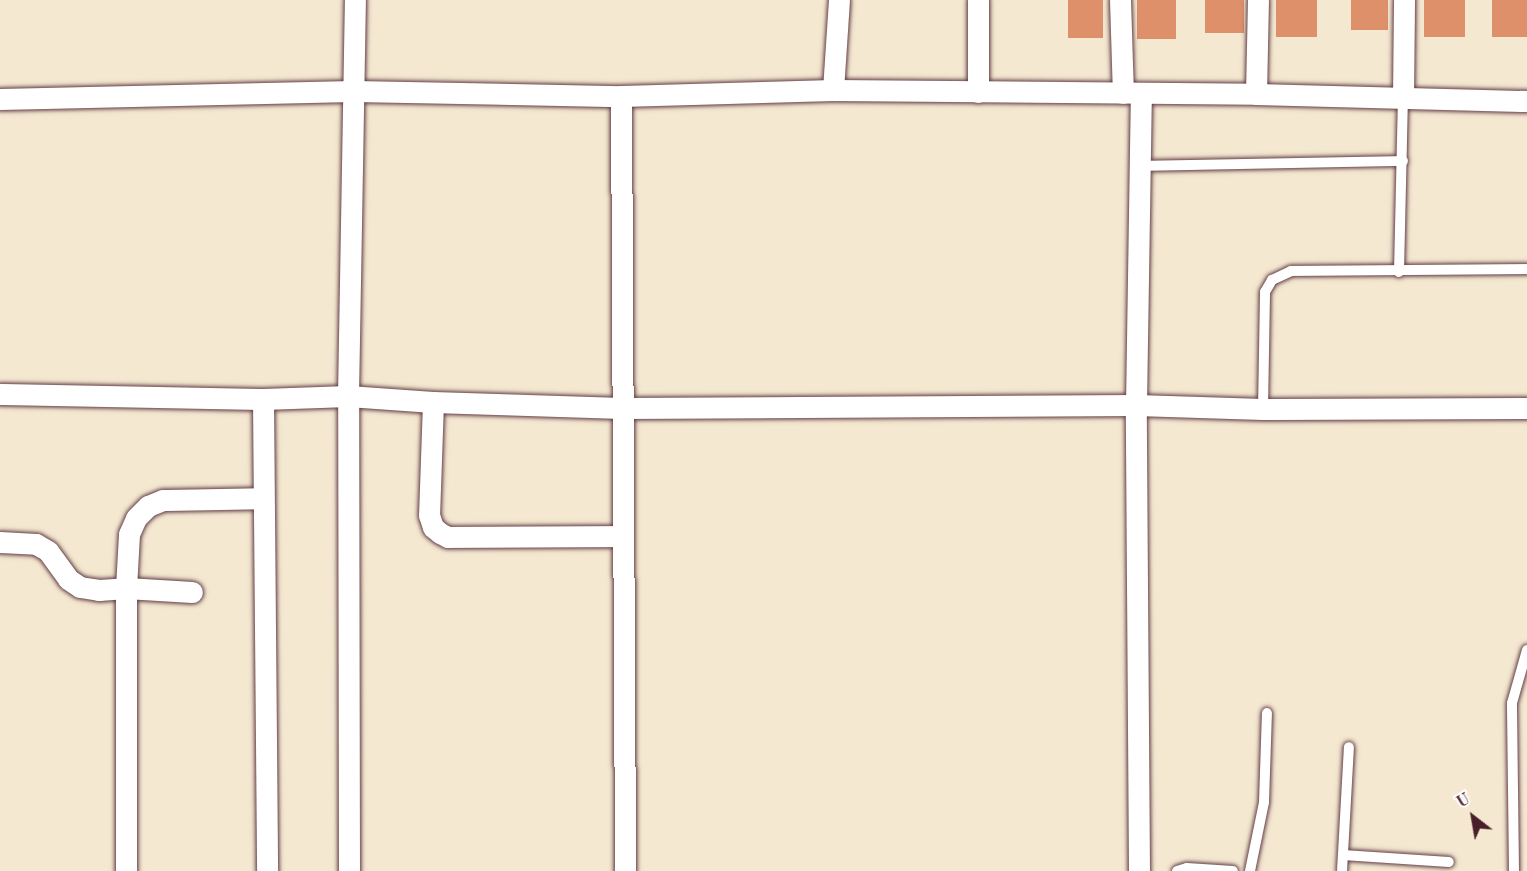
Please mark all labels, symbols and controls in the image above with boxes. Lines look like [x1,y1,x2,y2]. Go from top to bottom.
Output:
north arrow [1443,787,1503,847]
text: U [1454,791,1473,812]

